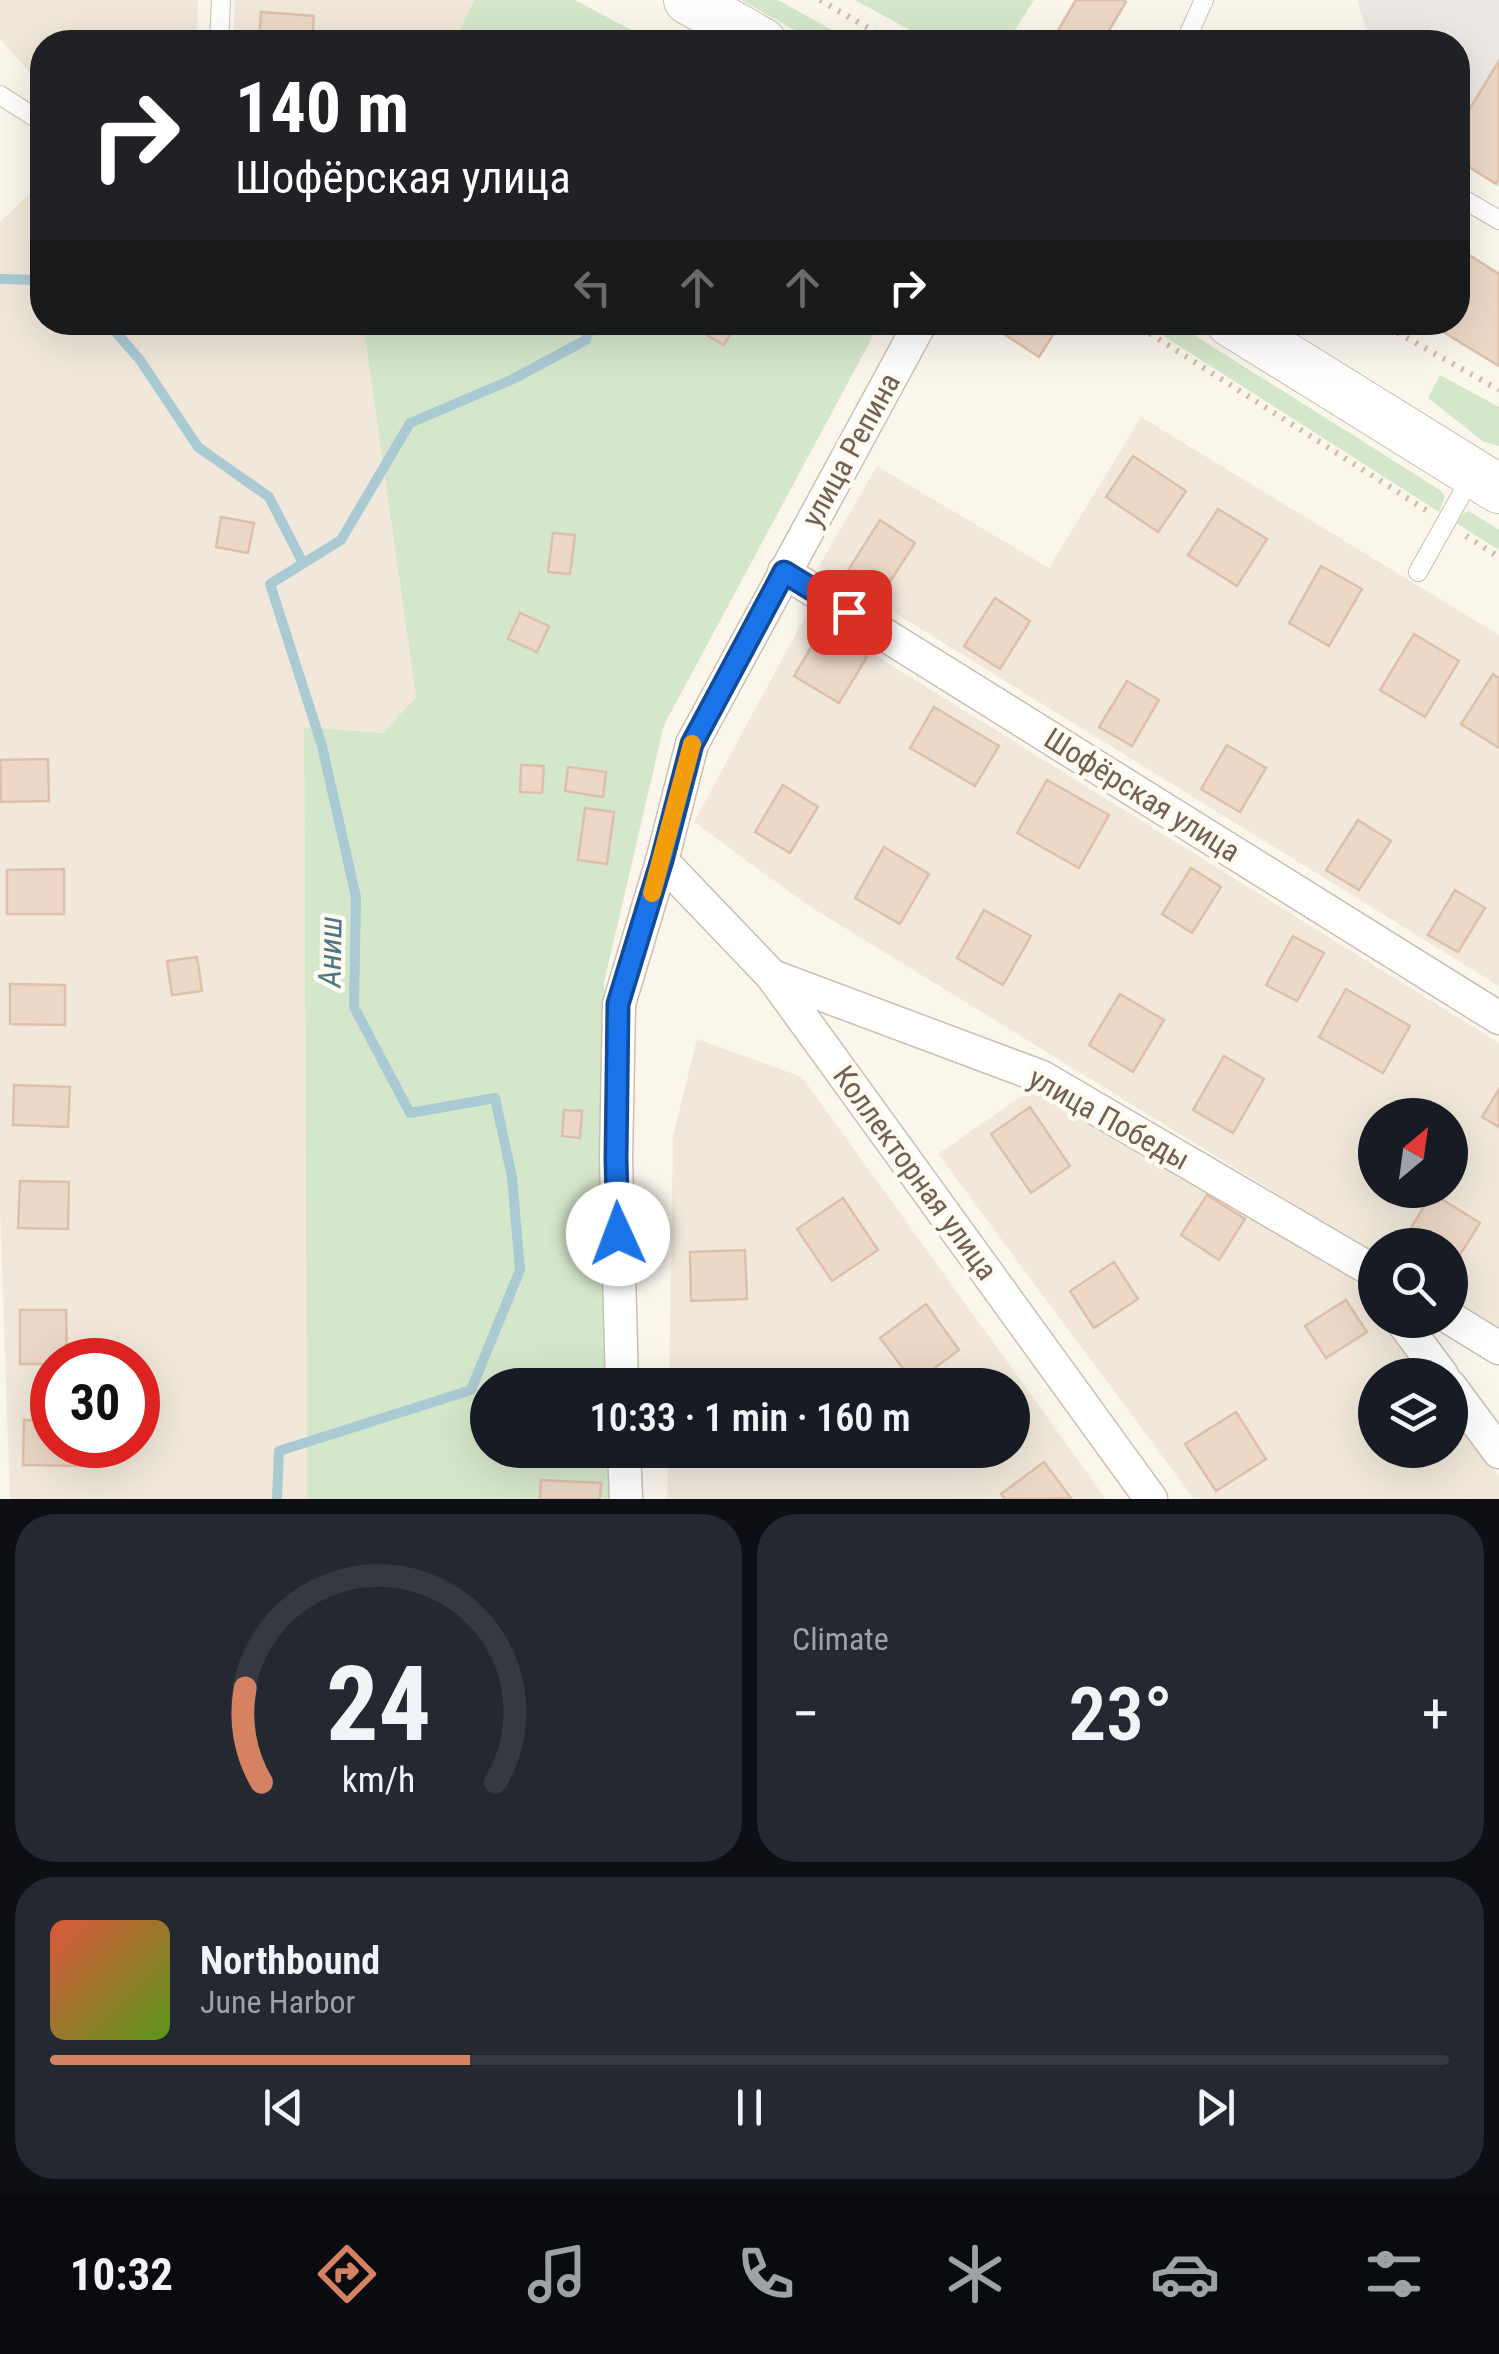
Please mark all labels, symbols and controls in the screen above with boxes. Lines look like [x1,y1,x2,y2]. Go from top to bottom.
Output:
text: 140 m [235,67,409,149]
icon: right [70,70,200,200]
text: Шофёрская улица [235,151,571,204]
icon: left [565,260,620,315]
icon: ahead [670,260,725,315]
icon: ahead [775,260,830,315]
icon: right [880,260,935,315]
street label: улица Репина [794,367,907,533]
pin [807,570,892,655]
icon: arrive [822,585,877,640]
street label: Шофёрская улица [1038,720,1246,869]
water label: Аниш [310,916,350,990]
street label: Коллекторная улица [826,1059,1005,1287]
street label: улица Победы [1023,1060,1196,1177]
north arrow [1358,1098,1468,1208]
map controls [1358,1098,1468,1468]
position arrow [566,1182,670,1286]
button: search [1358,1228,1468,1338]
speed limit sign: 30 [30,1338,160,1468]
button: layers [1358,1358,1468,1468]
text: 10:33 · 1 min · 160 m [590,1396,910,1440]
text: Climate [792,1620,889,1658]
text: 24 [326,1644,431,1765]
text: 23° [1068,1670,1173,1758]
text: − [792,1682,820,1746]
text: + [1422,1682,1449,1746]
text: km/h [342,1759,415,1801]
text: Northbound [200,1939,380,1983]
text: June Harbor [200,1983,355,2021]
icon: previous [256,2080,311,2135]
icon: pause [722,2080,777,2135]
icon: next [1188,2080,1243,2135]
icon: directions [312,2239,382,2309]
icon: music [522,2239,592,2309]
icon: phone [731,2239,801,2309]
icon: climate [940,2239,1010,2309]
icon: car [1150,2239,1220,2309]
icon: filters [1359,2239,1429,2309]
text: 10:32 [70,2248,173,2301]

